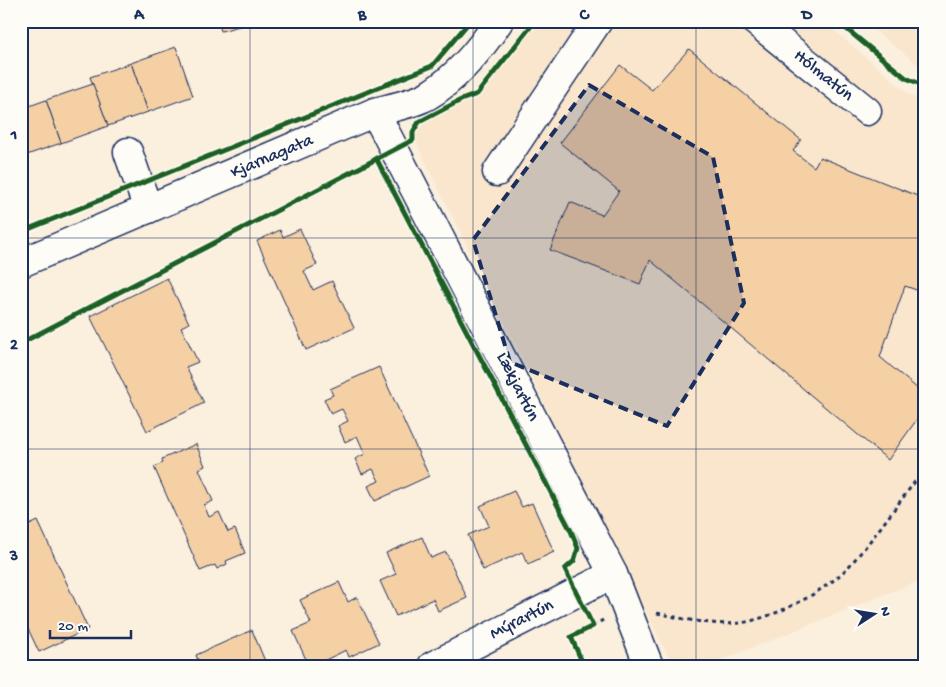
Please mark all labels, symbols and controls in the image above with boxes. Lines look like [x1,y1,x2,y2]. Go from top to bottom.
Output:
text: A [133,7,145,26]
text: B [357,7,367,26]
text: C [579,7,590,26]
text: D [800,7,813,26]
street label: Hólmatún [789,46,857,107]
text: 1 [10,127,17,146]
street label: Kjarnagata [228,130,317,184]
text: 2 [10,337,18,356]
street label: Lækjartún [491,349,543,425]
text: 3 [9,548,18,567]
north arrow [848,590,898,640]
street label: Mýrartún [487,595,558,645]
text: N [875,606,894,618]
scale bar [50,607,131,639]
text: 20 m [58,618,88,636]

